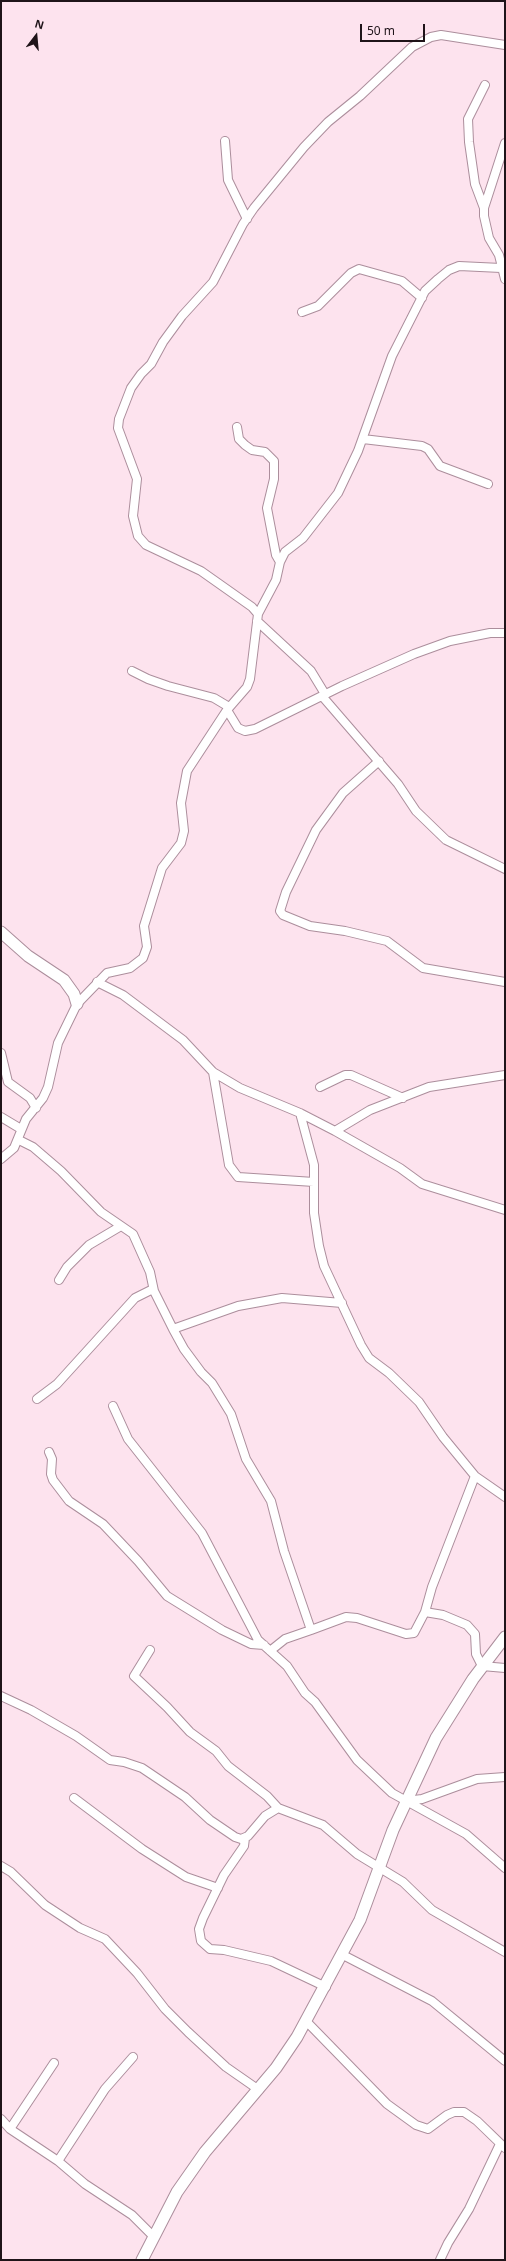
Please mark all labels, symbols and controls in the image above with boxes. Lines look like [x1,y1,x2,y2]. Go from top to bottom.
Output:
north arrow [16,16,56,56]
text: N [33,16,46,32]
scale bar [362,16,427,42]
text: 50 m [367,22,395,39]

